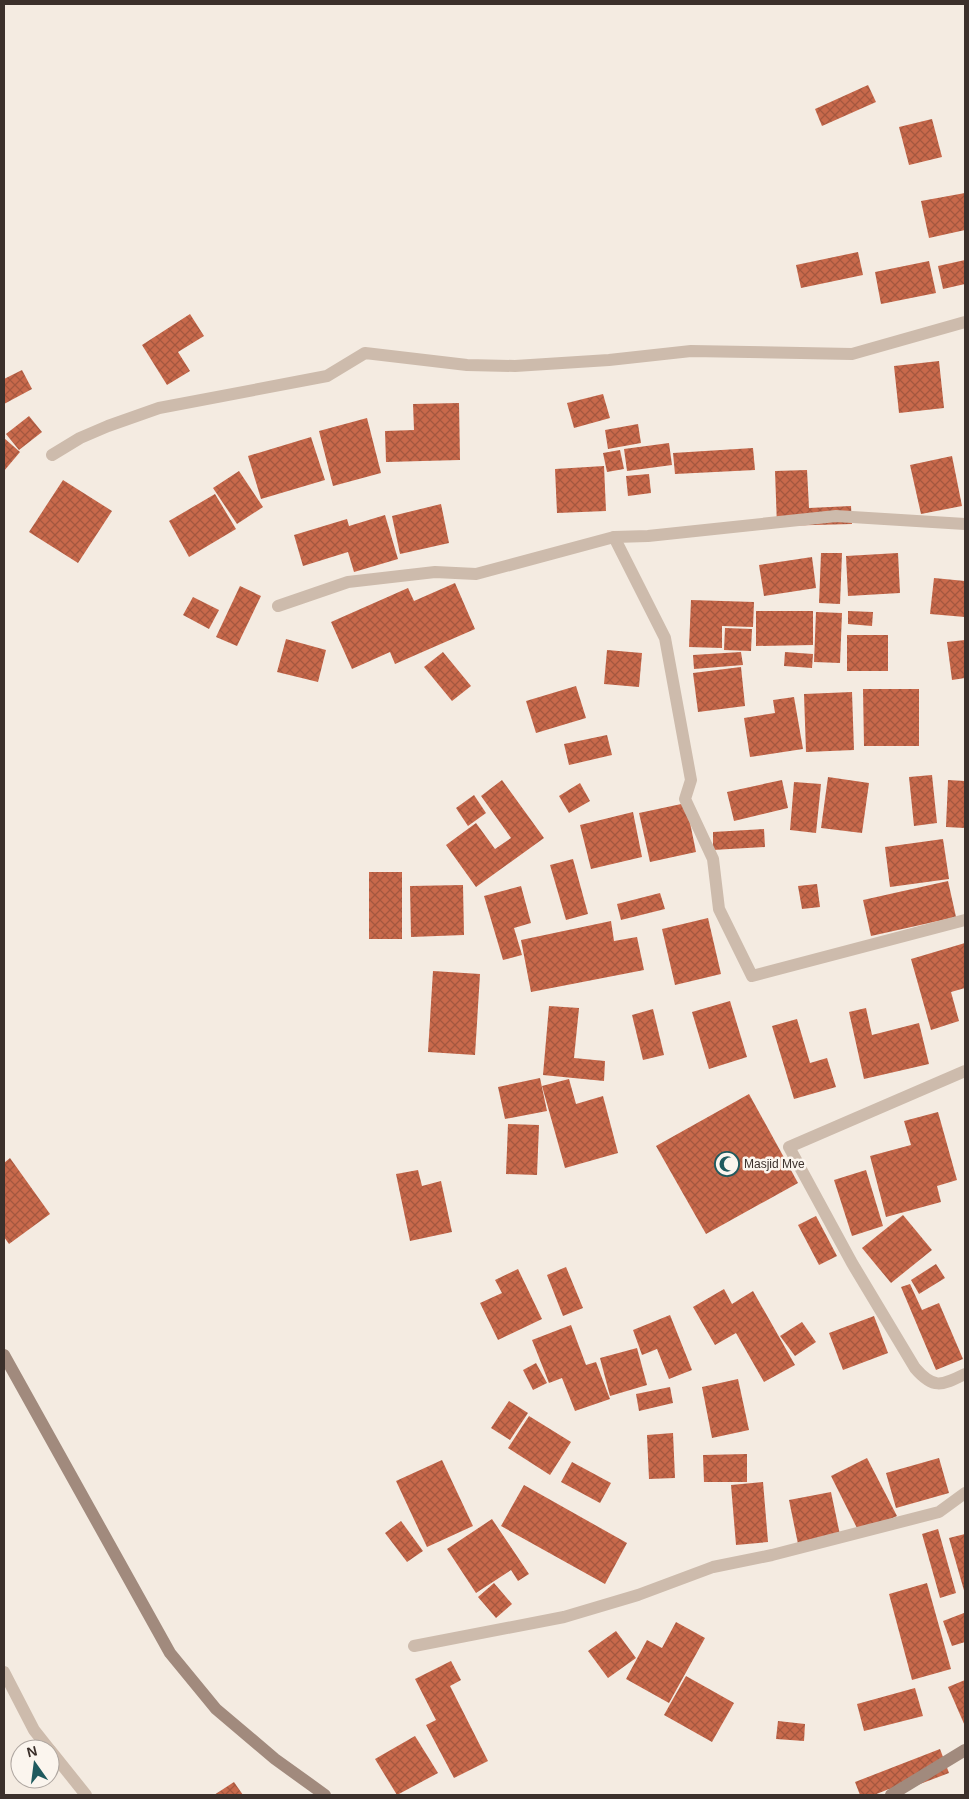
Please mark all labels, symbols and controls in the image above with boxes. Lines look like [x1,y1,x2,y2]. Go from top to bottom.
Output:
mosque icon: Masjid Mve [714,1151,740,1177]
place label: Masjid Mve [744,1157,805,1171]
north arrow [10,1739,60,1789]
text: N [25,1742,39,1760]

